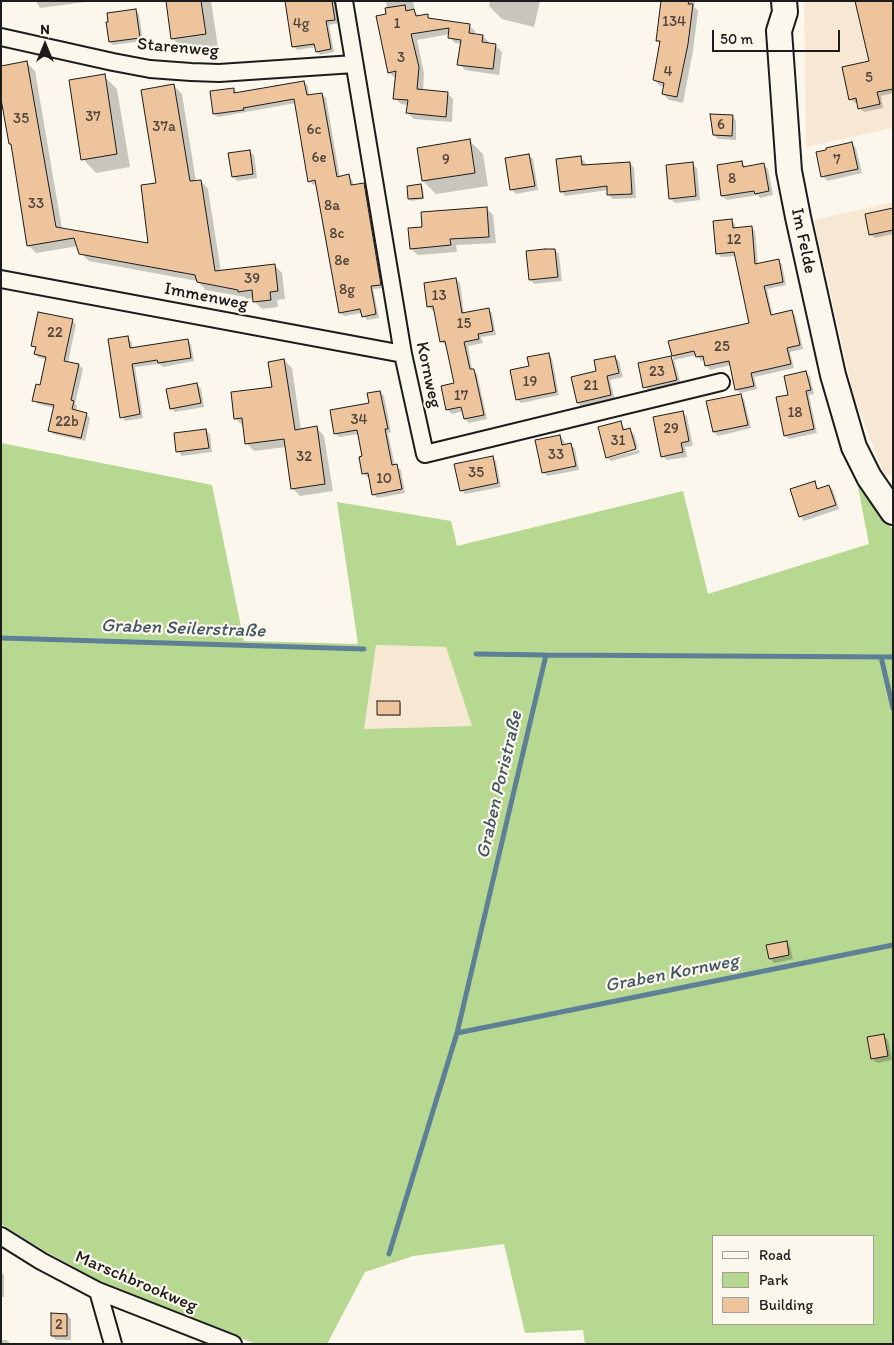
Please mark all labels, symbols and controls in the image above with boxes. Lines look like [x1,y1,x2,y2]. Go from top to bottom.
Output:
house number: 134 [662,13,686,31]
house number: 4g [293,15,309,33]
house number: 1 [394,15,400,33]
north arrow [20,20,70,70]
scale bar [714,20,842,52]
text: N [40,21,50,38]
text: 50 m [720,30,753,48]
street label: Starenweg [136,34,220,62]
house number: 3 [397,49,405,67]
house number: 4 [663,63,673,81]
house number: 5 [865,69,873,87]
house number: 37 [85,108,101,126]
house number: 35 [13,110,29,128]
house number: 6 [717,116,725,134]
house number: 37a [152,118,176,136]
house number: 6c [307,121,321,139]
house number: 6e [311,149,327,167]
house number: 9 [442,151,450,169]
house number: 7 [833,151,841,169]
house number: 8 [728,170,736,188]
house number: 33 [28,195,44,213]
house number: 8a [324,197,340,215]
street label: Im Felde [786,206,820,276]
house number: 8c [329,225,345,243]
house number: 12 [727,231,741,249]
house number: 8e [334,252,350,270]
house number: 39 [244,270,260,288]
street label: Immenweg [162,278,250,316]
house number: 8g [339,281,355,299]
house number: 13 [431,287,447,305]
house number: 15 [457,315,471,333]
house number: 22 [47,324,63,342]
house number: 25 [714,338,730,356]
street label: Kornweg [410,340,446,410]
house number: 23 [649,363,665,381]
house number: 19 [523,373,537,391]
house number: 21 [584,377,598,395]
house number: 17 [454,387,468,405]
house number: 18 [787,404,803,422]
house number: 34 [350,411,368,429]
house number: 22b [55,413,79,431]
house number: 29 [663,420,679,438]
house number: 31 [610,432,626,450]
house number: 33 [548,446,564,464]
house number: 32 [296,448,312,466]
house number: 35 [468,464,484,482]
house number: 10 [376,470,392,488]
water label: Graben Seilerstraße [101,615,265,643]
water label: Graben Poristraße [472,709,528,861]
water label: Graben Kornweg [603,950,741,998]
legend [712,1235,874,1325]
street label: Marschbrookweg [71,1246,201,1318]
text: Road [759,1246,791,1264]
text: Park [759,1271,789,1289]
text: Building [759,1296,813,1314]
house number: 2 [55,1316,63,1334]

